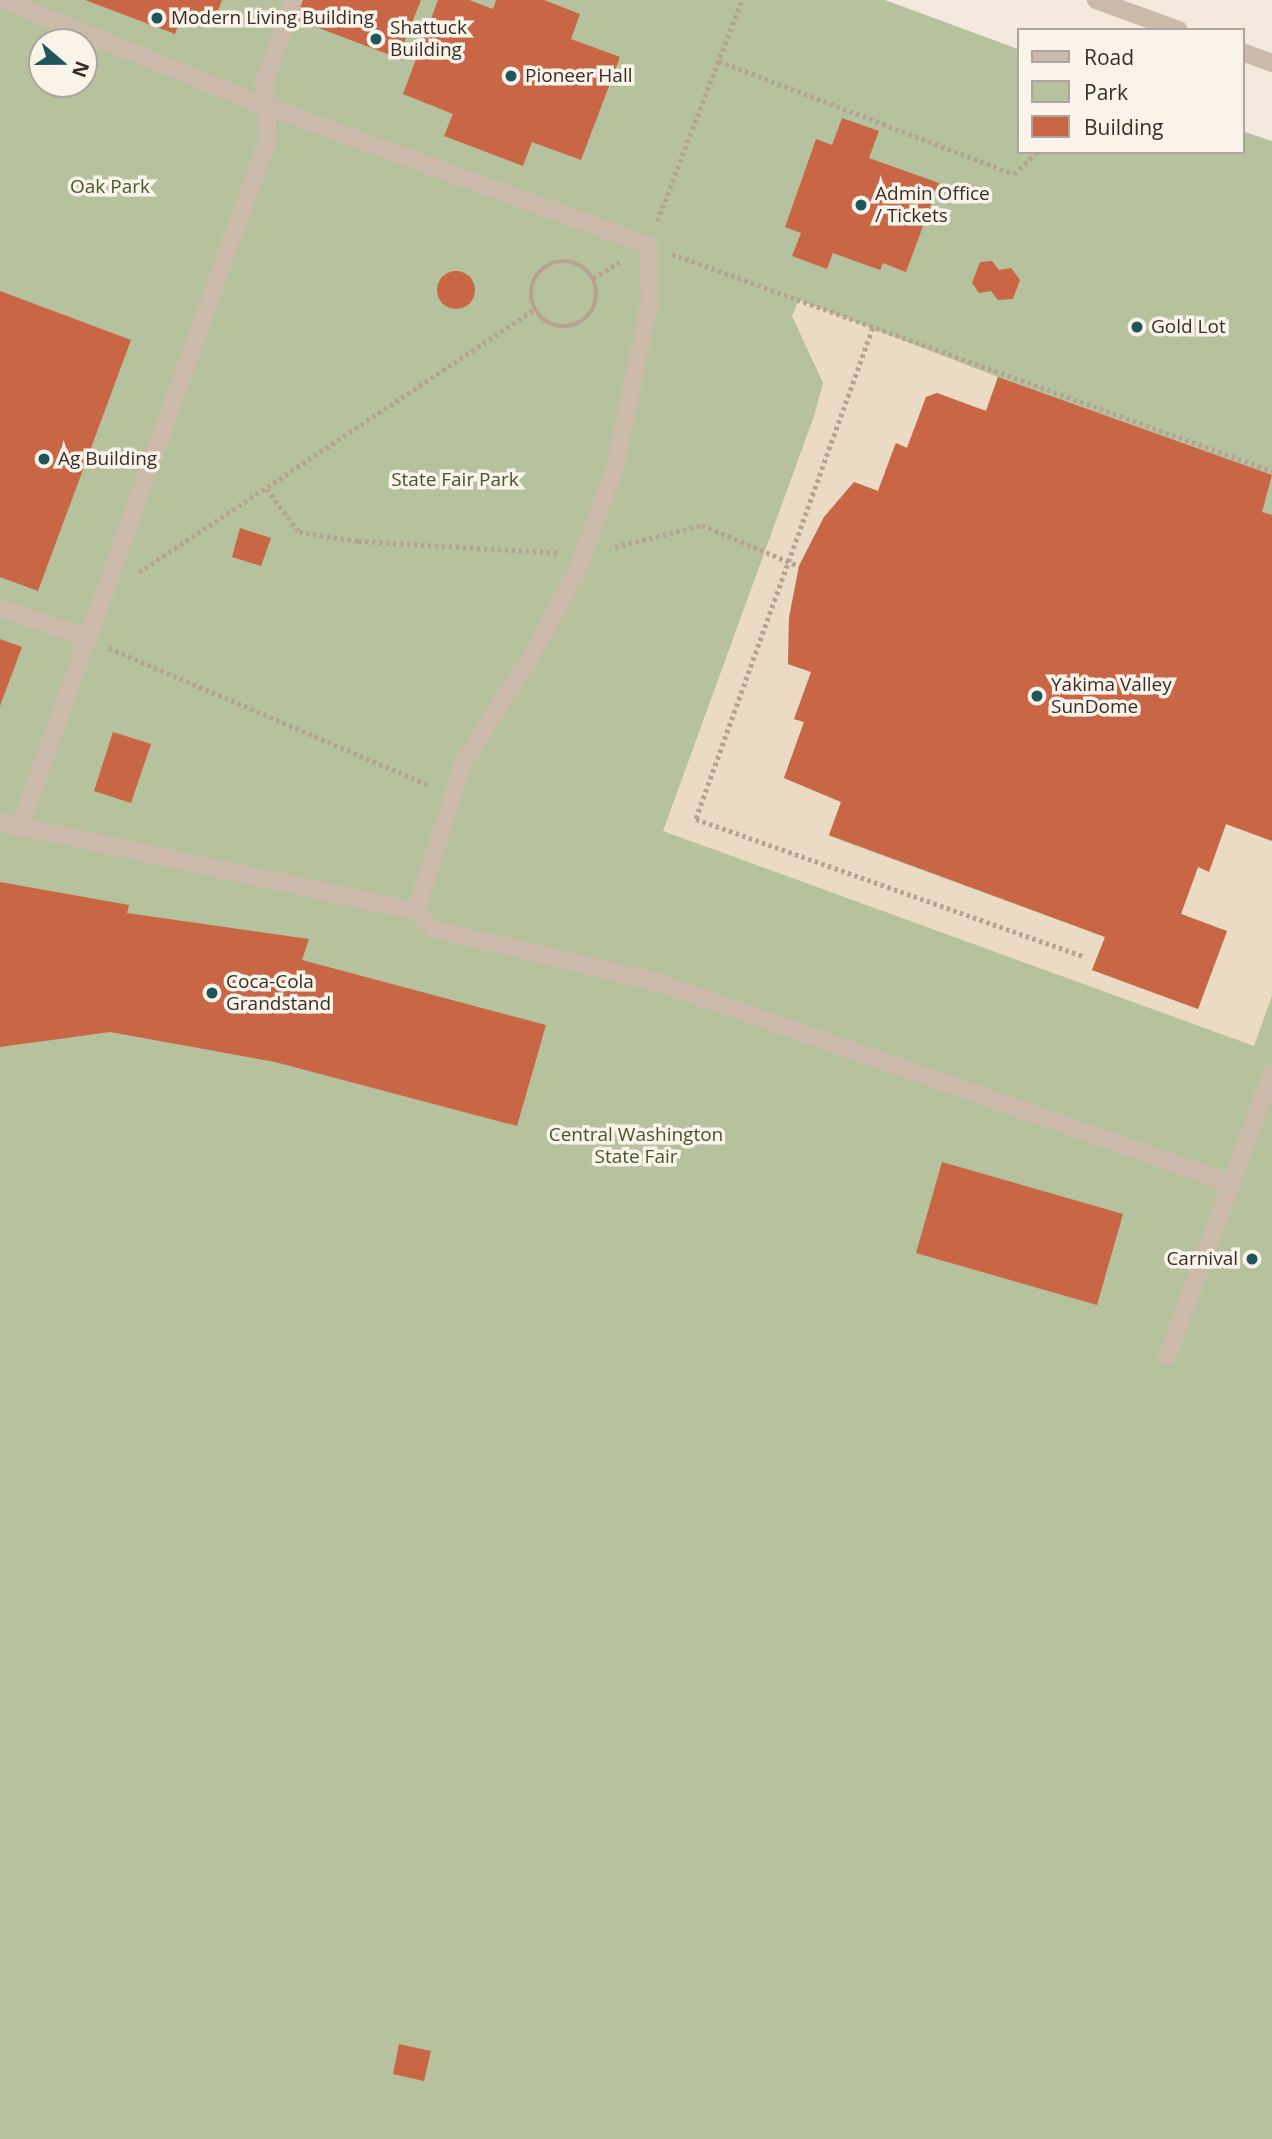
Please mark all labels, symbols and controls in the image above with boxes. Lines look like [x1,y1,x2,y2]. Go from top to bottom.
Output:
place label: Modern Living Building [171,7,374,29]
marker: Modern Living Building [149,10,165,26]
place label: Shattuck Building [390,17,467,61]
north arrow [28,28,98,98]
legend [1016,28,1244,154]
marker: Shattuck Building [368,31,384,47]
text: Road [1084,43,1134,71]
text: N [66,58,96,81]
place label: Pioneer Hall [525,65,633,87]
marker: Pioneer Hall [503,68,519,84]
text: Park [1084,78,1128,106]
text: Building [1084,113,1163,141]
park label: Oak Park [70,176,150,198]
place label: Admin Office / Tickets [875,183,990,227]
marker: Admin Office / Tickets [853,197,869,213]
place label: Gold Lot [1151,316,1226,338]
marker: Gold Lot [1129,319,1145,335]
place label: Ag Building [58,448,157,470]
marker: Ag Building [36,451,52,467]
park label: State Fair Park [391,469,519,491]
place label: Yakima Valley SunDome [1051,674,1172,718]
marker: Yakima Valley SunDome [1029,688,1045,704]
place label: Coca-Cola Grandstand [226,971,331,1015]
marker: Coca-Cola Grandstand [204,985,220,1001]
park label: Central Washington State Fair [549,1124,723,1168]
place label: Carnival [1166,1248,1238,1270]
marker: Carnival [1244,1251,1260,1267]

